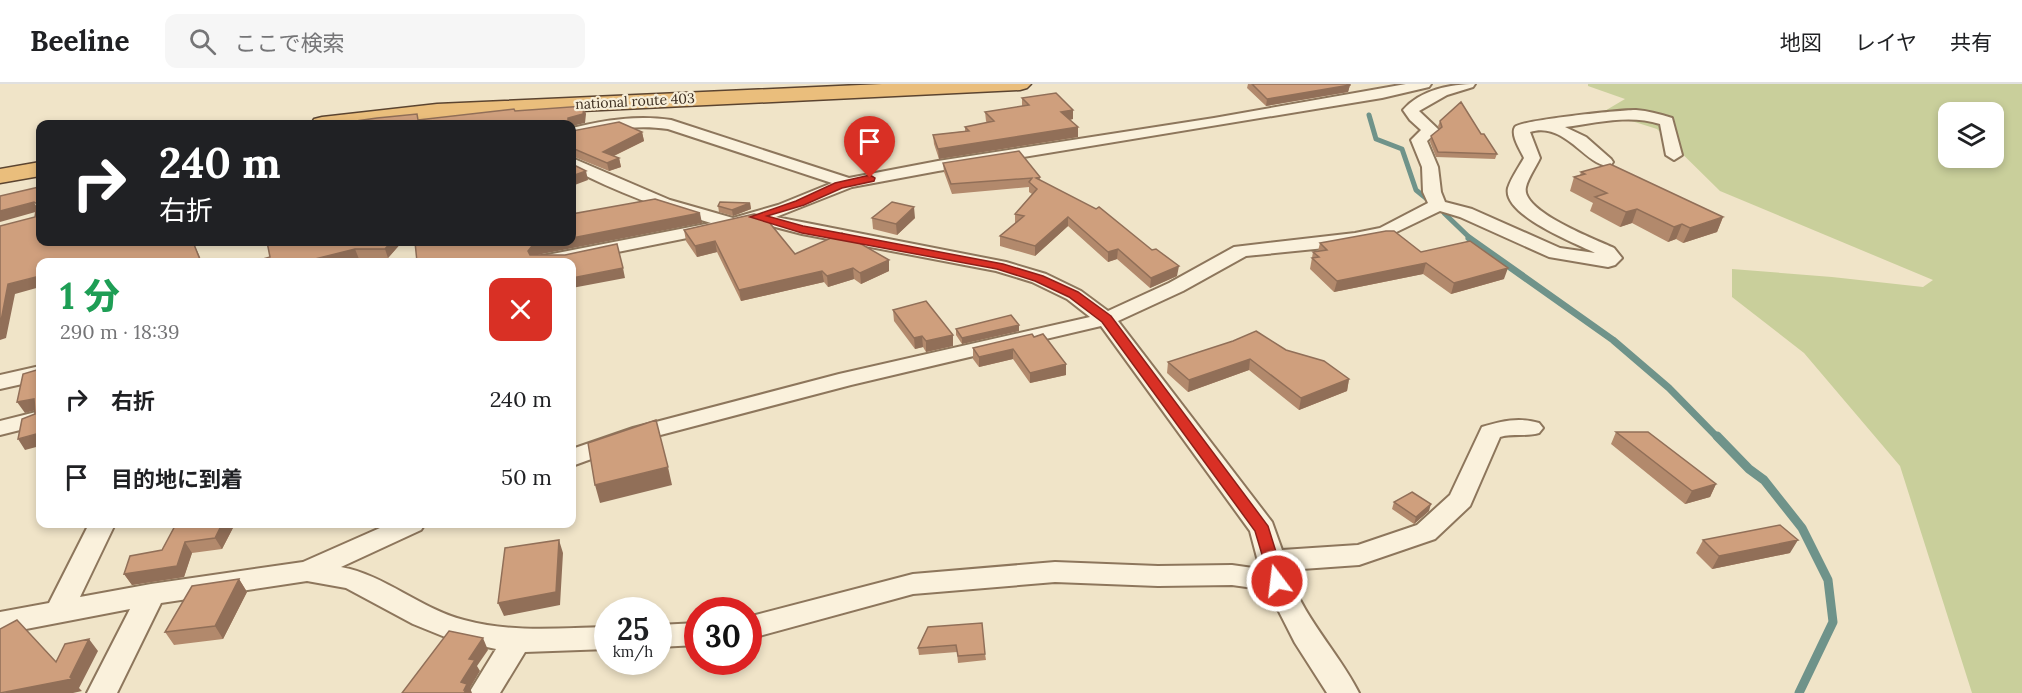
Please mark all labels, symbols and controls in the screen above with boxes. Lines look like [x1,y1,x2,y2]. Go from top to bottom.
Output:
search box [165,14,585,68]
text: Beeline [30,23,129,59]
icon: search [186,25,219,58]
text: ここで検索 [234,29,344,57]
text: 地図 [1780,29,1822,56]
text: レイヤ [1855,29,1917,56]
text: 共有 [1950,29,1992,56]
street label: national route 403 [575,89,695,113]
map controls [1938,102,2004,168]
button: layers [1938,102,2004,168]
pin [844,116,895,178]
icon: arrive [853,125,886,158]
text: 240 m [159,136,281,190]
icon: right [60,144,138,222]
text: 右折 [159,193,213,227]
text: 1 分 [60,273,120,319]
button: close [489,278,552,341]
text: 290 m · 18:39 [60,319,180,344]
icon: right [60,383,93,416]
text: 240 m [490,385,552,413]
text: 右折 [111,387,155,415]
icon: arrive [60,461,93,494]
text: 50 m [501,463,552,491]
text: 目的地に到着 [111,465,243,493]
position arrow [1245,549,1309,613]
speed limit sign: 30 [684,597,762,675]
text: 25 [617,610,649,648]
text: km/h [613,642,653,661]

